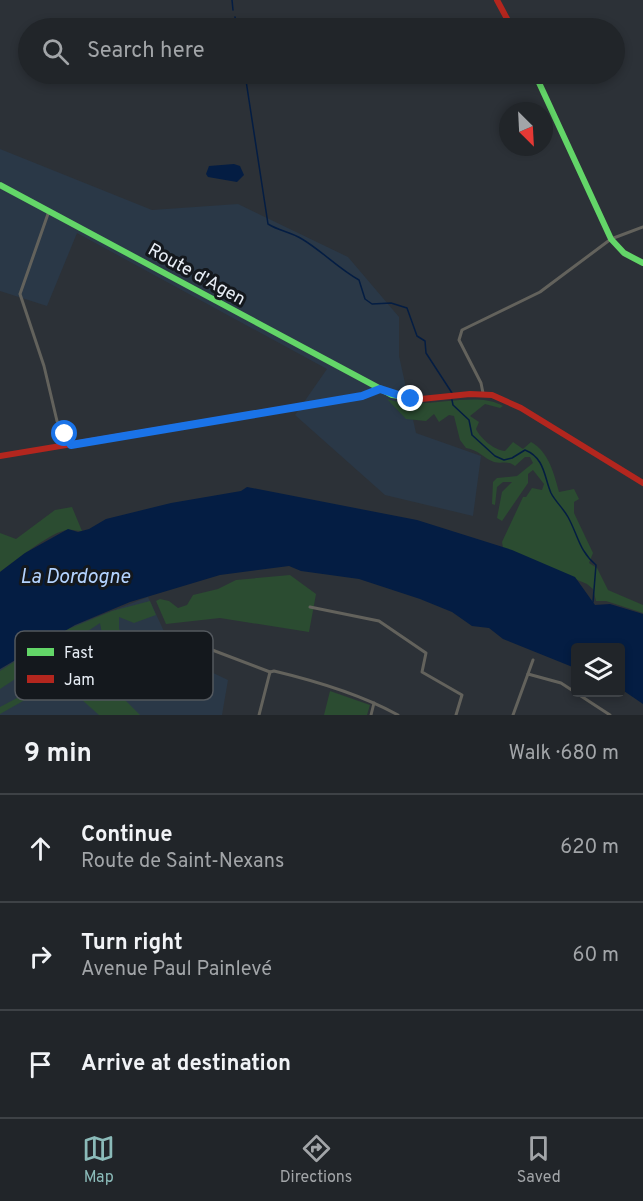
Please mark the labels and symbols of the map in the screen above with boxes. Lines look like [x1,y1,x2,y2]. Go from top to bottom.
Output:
north arrow [499,102,553,156]
street label: Route d'Agen [143,239,249,312]
route end [397,385,423,411]
route start [51,420,77,446]
water label: La Dordogne [20,565,131,591]
legend [15,631,213,700]
text: Fast [64,644,94,664]
text: Jam [64,671,95,691]

